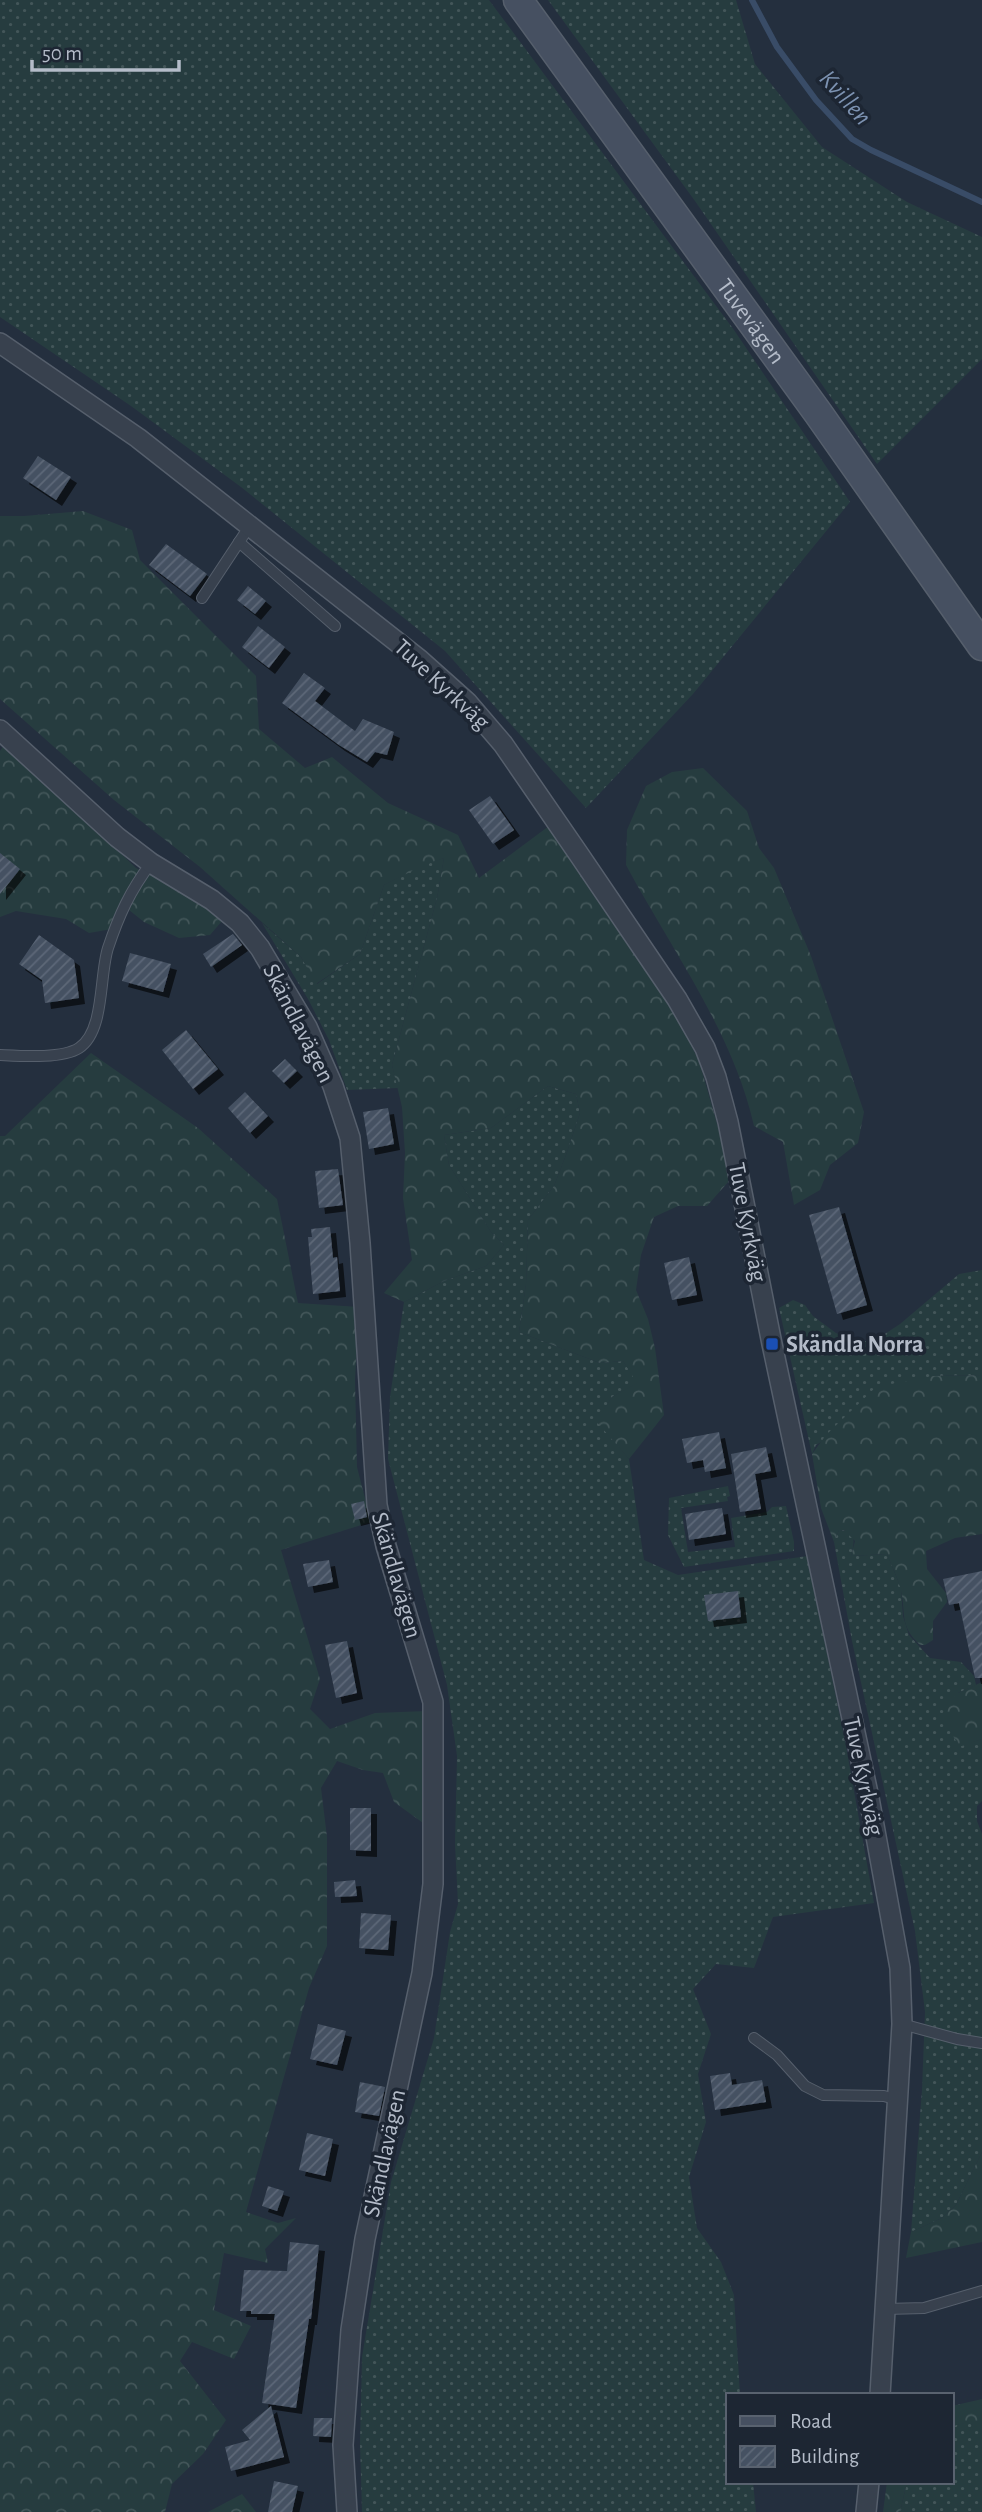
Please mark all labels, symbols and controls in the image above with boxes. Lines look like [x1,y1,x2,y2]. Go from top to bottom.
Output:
scale bar [32,28,178,72]
text: 50 m [42,43,82,64]
water label: Kvillen [814,65,876,130]
street label: Tuvevägen [712,275,789,369]
street label: Tuve Kyrkväg [389,635,494,735]
street label: Skändlavägen [258,960,338,1087]
street label: Tuve Kyrkväg [724,1161,770,1284]
place label: Skändla Norra [786,1333,923,1357]
marker: Skändla Norra [764,1336,780,1352]
street label: Skändlavägen [367,1510,425,1641]
street label: Tuve Kyrkväg [839,1715,887,1838]
street label: Skändlavägen [360,2087,410,2219]
legend [726,2393,954,2484]
text: Road [790,2411,832,2432]
text: Building [790,2446,860,2467]

